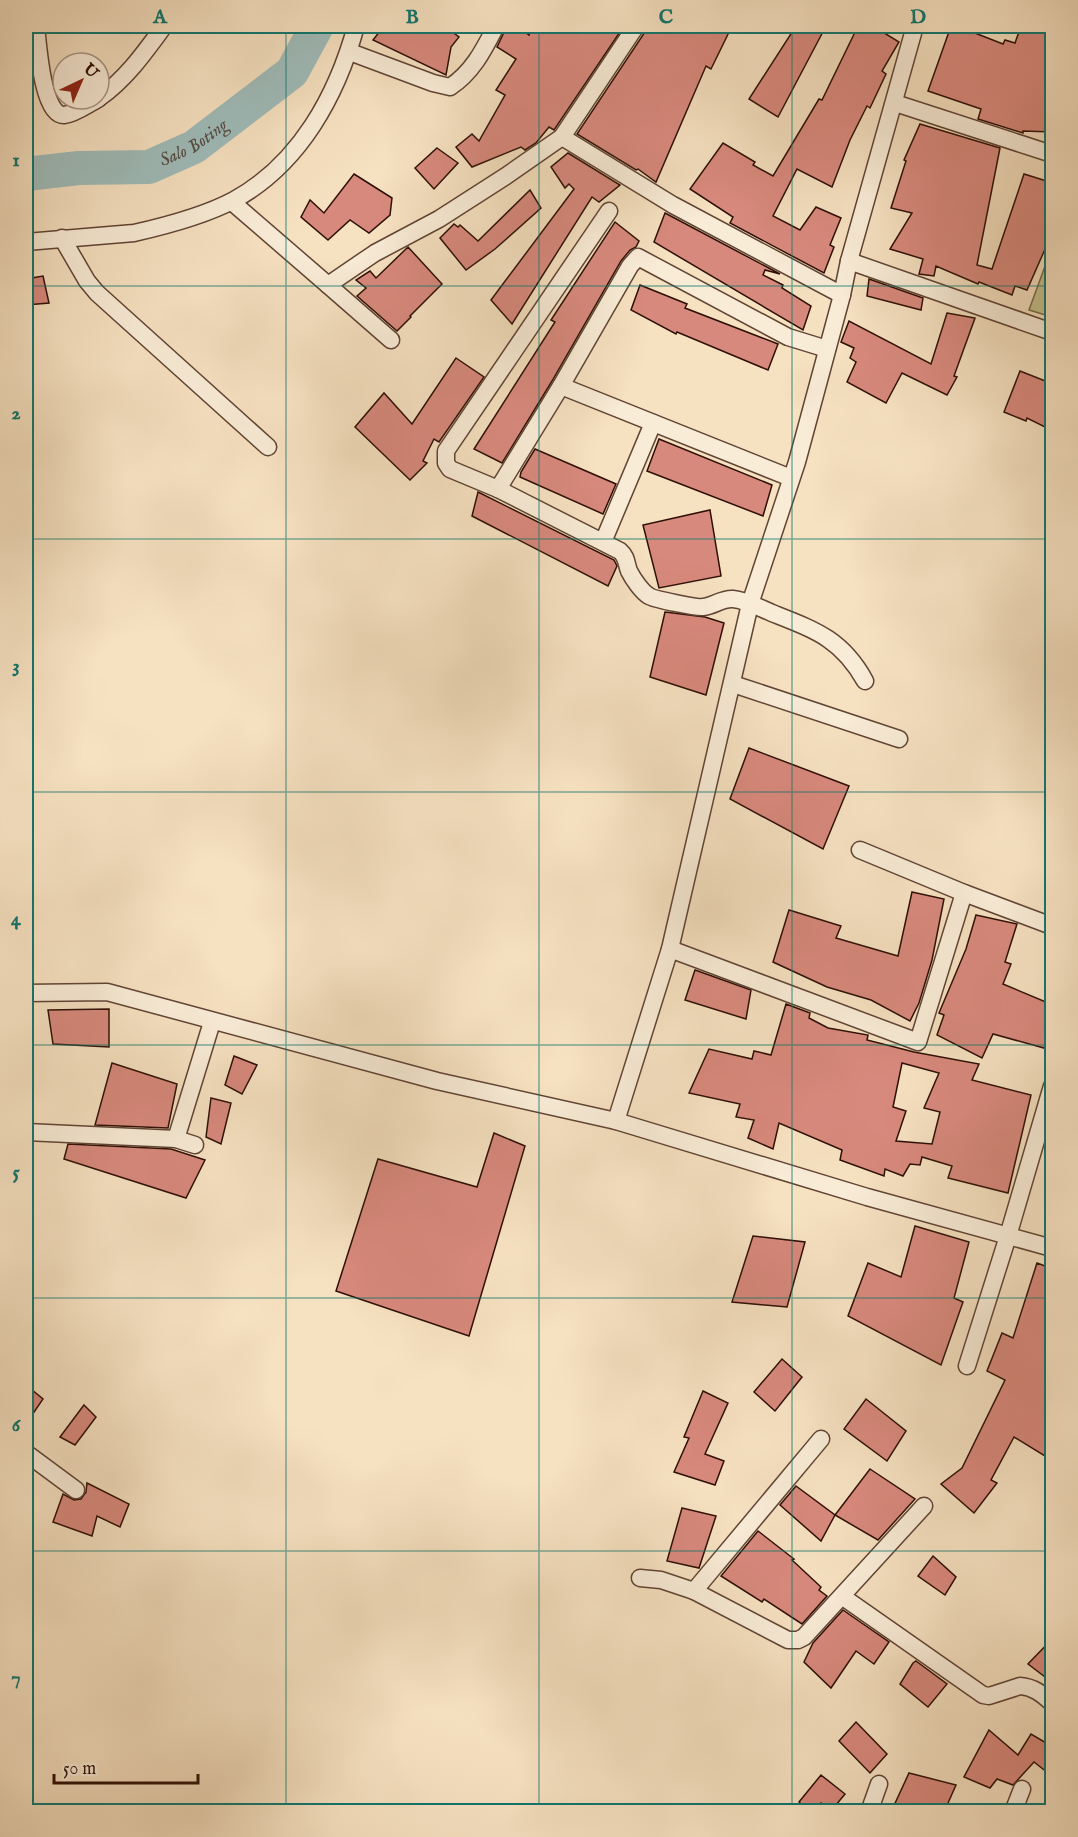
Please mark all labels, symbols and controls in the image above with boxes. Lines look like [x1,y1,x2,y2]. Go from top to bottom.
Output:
text: A [152,5,168,30]
text: B [405,5,419,30]
text: C [659,5,673,30]
text: D [910,5,926,30]
north arrow [51,51,111,111]
text: U [77,59,102,84]
water label: Salo Boting [156,113,233,172]
text: 1 [12,148,20,173]
text: 2 [11,401,21,426]
text: 3 [12,654,20,679]
text: 4 [11,907,22,932]
text: 5 [12,1160,20,1185]
text: 6 [12,1413,22,1438]
text: 7 [11,1666,21,1691]
scale bar [54,1747,198,1785]
text: 50 m [63,1758,96,1781]

